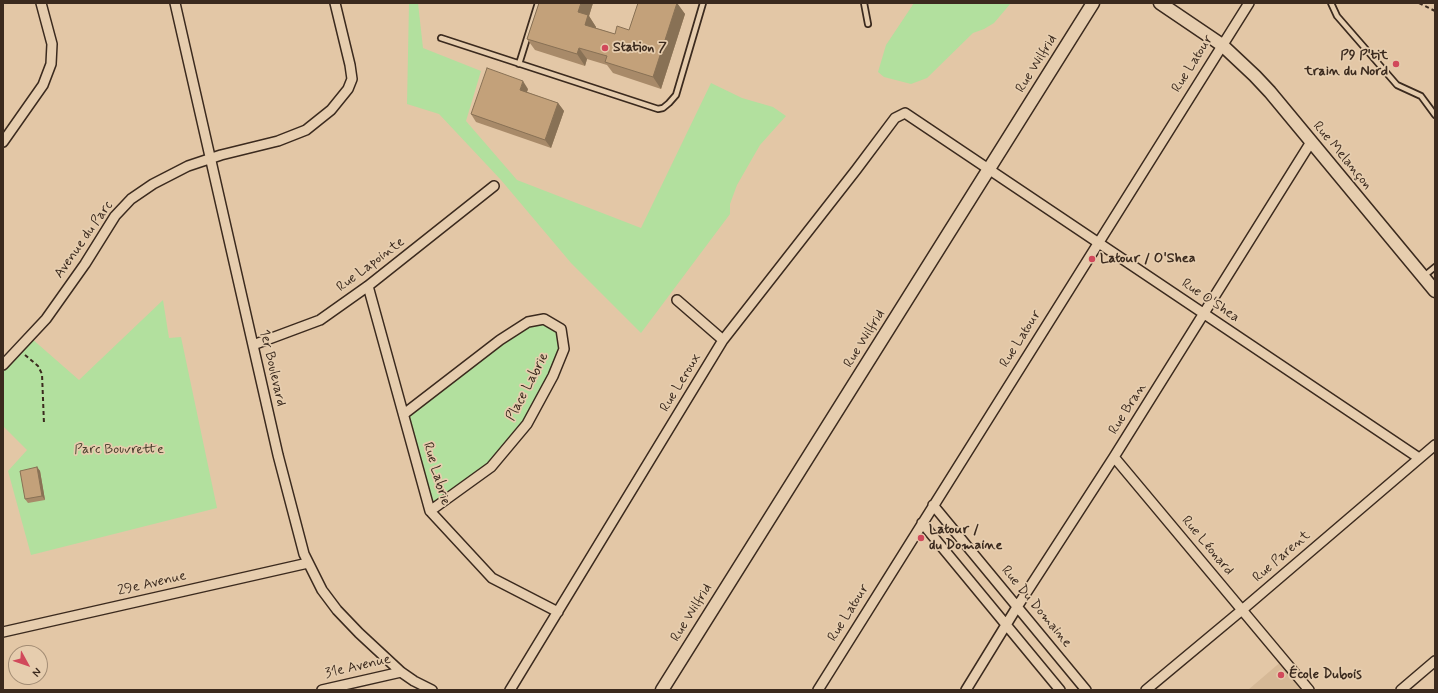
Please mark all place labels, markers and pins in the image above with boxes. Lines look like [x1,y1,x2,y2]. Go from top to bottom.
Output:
place label: Station 7 [613,40,667,56]
marker: Station 7 [600,43,610,53]
place label: P9 P'tit train du Nord [1305,48,1388,80]
marker: P9 P'tit train du Nord [1391,59,1401,69]
place label: Latour / O'Shea [1100,251,1196,267]
marker: Latour / O'Shea [1087,254,1097,264]
place label: Latour / du Domaine [929,522,1002,554]
marker: Latour / du Domaine [916,533,926,543]
place label: École Dubois [1289,667,1362,683]
marker: École Dubois [1276,670,1286,680]

